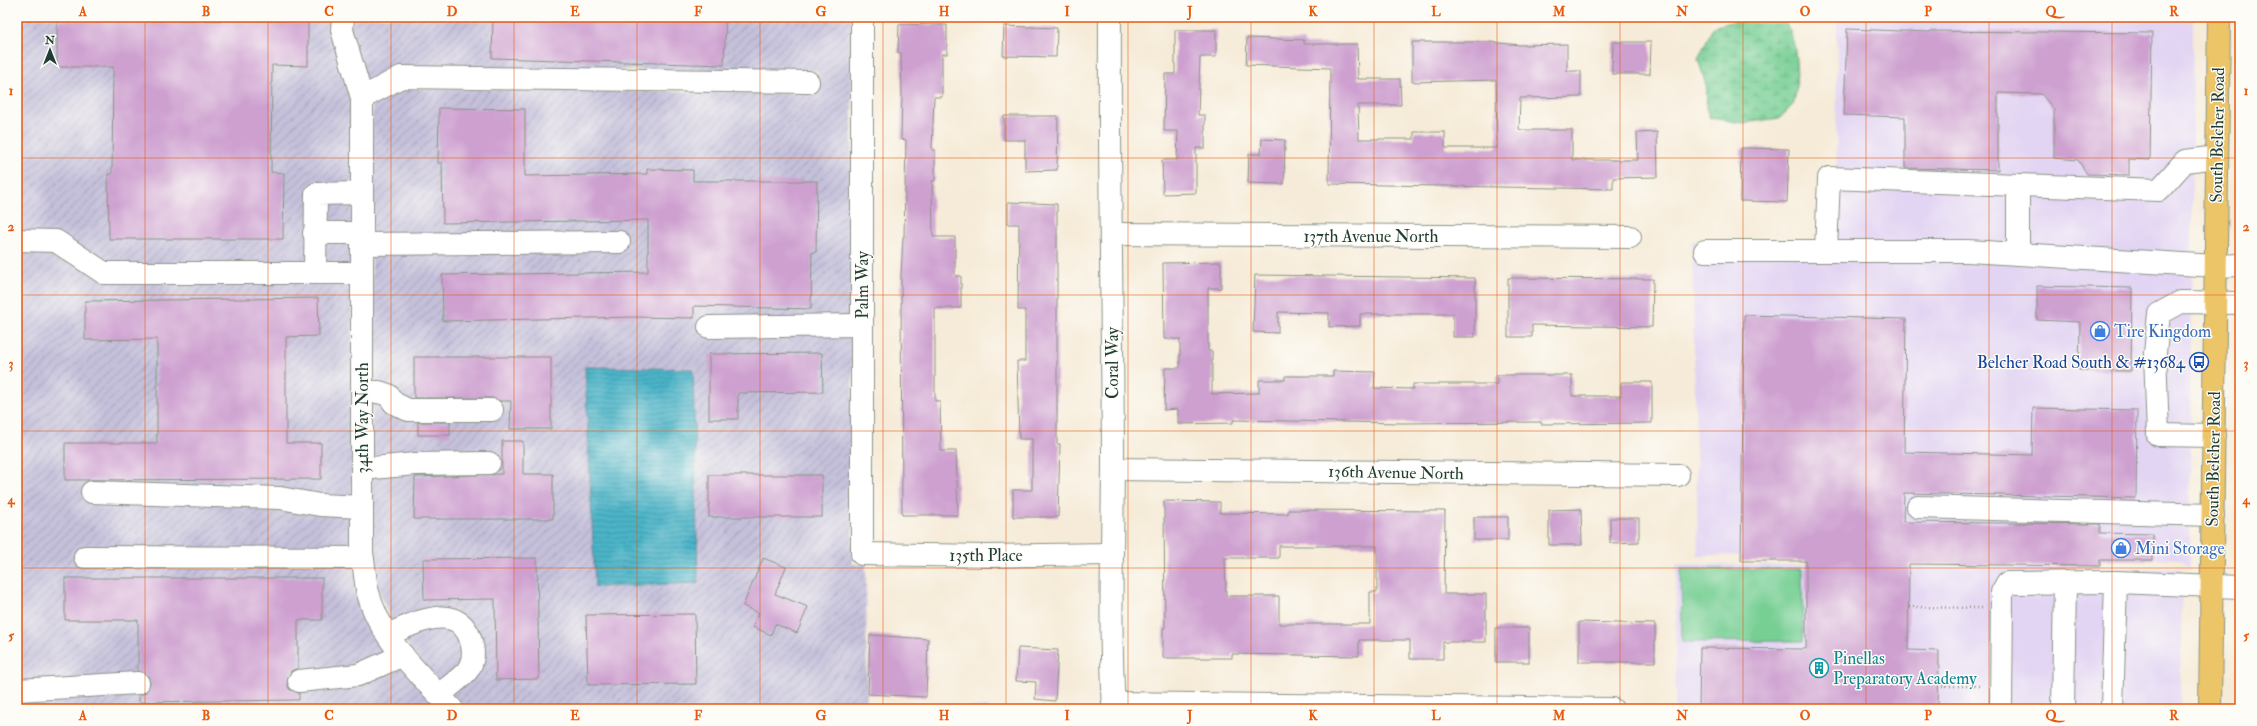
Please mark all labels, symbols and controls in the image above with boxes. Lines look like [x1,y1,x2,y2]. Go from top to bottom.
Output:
text: A [78,4,88,20]
text: B [202,4,210,20]
text: C [324,4,334,20]
text: D [447,4,458,20]
text: E [570,4,580,20]
text: F [694,4,703,20]
text: G [816,4,827,20]
text: H [939,4,950,20]
text: I [1064,4,1070,20]
text: J [1186,4,1193,21]
text: K [1308,4,1318,20]
text: L [1431,4,1441,20]
text: M [1552,4,1566,20]
text: N [1675,4,1688,20]
text: O [1800,4,1811,20]
text: P [1924,4,1932,20]
text: Q [2046,4,2066,20]
text: R [2169,4,2179,20]
north arrow [30,30,70,70]
text: N [44,34,56,47]
street label: South Belcher Road [2206,67,2229,203]
text: 1 [9,83,14,99]
text: 1 [2244,83,2249,99]
text: 2 [8,219,15,235]
text: 2 [2243,219,2250,235]
street label: 137th Avenue North [1304,226,1439,247]
street label: Palm Way [852,251,874,319]
shop icon: Tire Kingdom [2089,320,2111,342]
place label: Tire Kingdom [2114,321,2211,342]
street label: Coral Way [1102,326,1124,399]
bus stop icon: Belcher Road South & #13684 [2188,351,2210,373]
place label: Belcher Road South & #13684 [1977,352,2186,373]
text: 3 [9,356,14,372]
text: 3 [2244,356,2249,372]
street label: 34th Way North [352,362,374,474]
street label: South Belcher Road [2202,391,2225,527]
street label: 136th Avenue North [1328,461,1464,484]
text: 4 [6,492,15,508]
text: 4 [2241,492,2250,508]
shop icon: Mini Storage [2110,537,2132,559]
place label: Mini Storage [2135,538,2225,559]
street label: 135th Place [949,545,1023,566]
text: 5 [8,628,14,644]
text: 5 [2243,628,2249,644]
place label: Pinellas Preparatory Academy [1833,648,1977,690]
building icon: Pinellas Preparatory Academy [1808,657,1830,679]
text: A [78,708,88,724]
text: B [202,708,210,724]
text: C [324,708,334,724]
text: D [447,708,458,724]
text: E [570,708,580,724]
text: F [694,708,703,724]
text: G [816,708,827,724]
text: H [939,708,950,724]
text: I [1064,708,1070,724]
text: J [1186,708,1193,725]
text: K [1308,708,1318,724]
text: L [1431,708,1441,724]
text: M [1552,708,1566,724]
text: N [1675,708,1688,724]
text: O [1800,708,1811,724]
text: P [1924,708,1932,724]
text: Q [2046,708,2066,724]
text: R [2169,708,2179,724]

